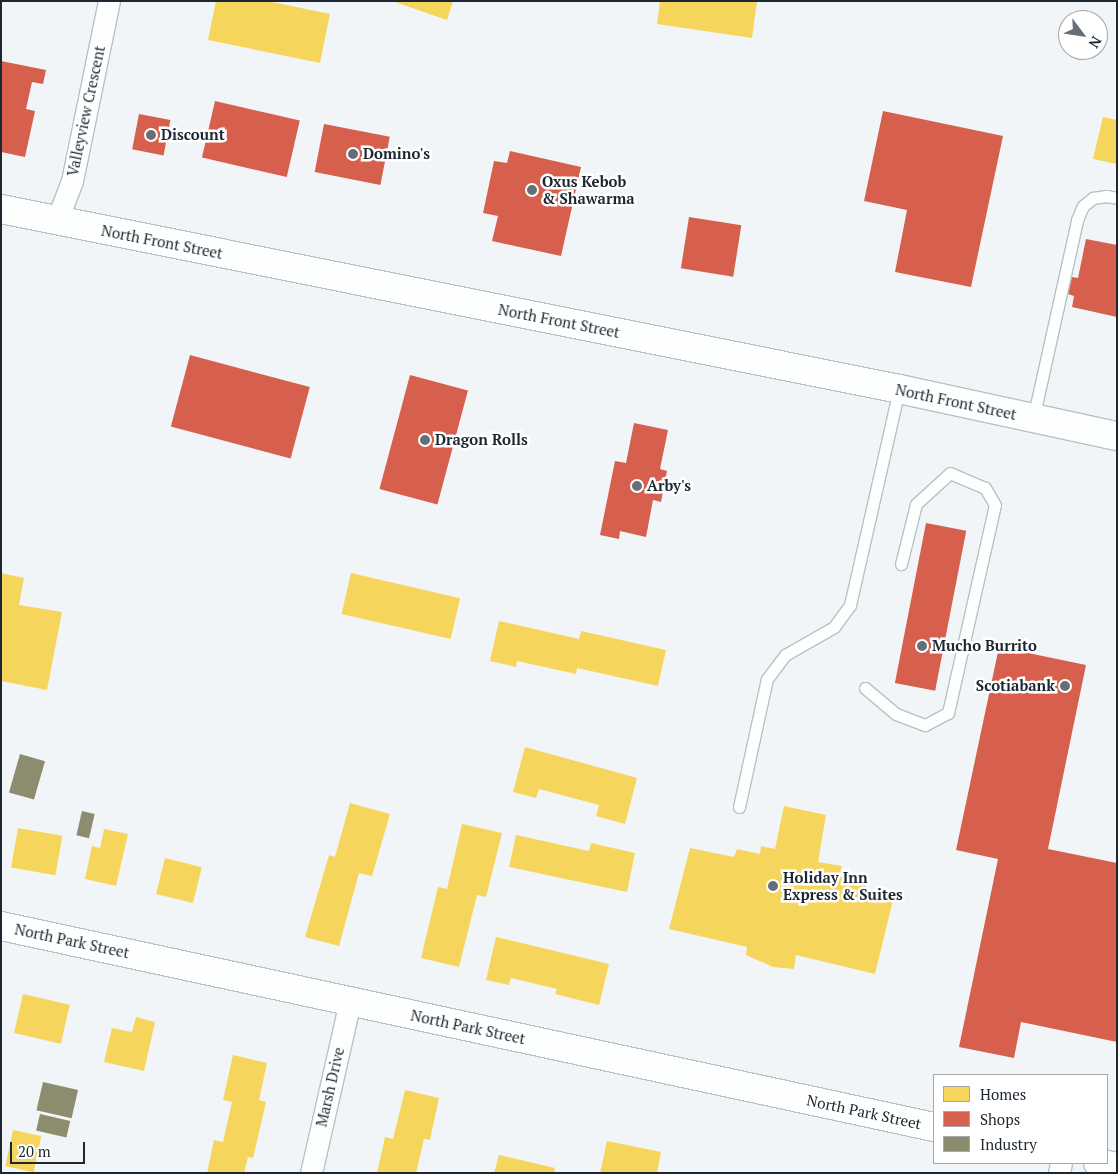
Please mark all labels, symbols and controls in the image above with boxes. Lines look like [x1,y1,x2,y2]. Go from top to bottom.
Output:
north arrow [1058,10,1108,60]
text: N [1085,33,1106,52]
street label: Valleyview Crescent [63,44,109,178]
place label: Discount [161,126,225,144]
marker: Discount [145,129,157,141]
place label: Domino's [363,145,430,163]
marker: Domino's [347,148,359,160]
place label: Oxus Kebob & Shawarma [542,172,635,207]
marker: Oxus Kebob & Shawarma [526,184,538,196]
street label: North Front Street [100,221,224,263]
street label: North Front Street [497,300,621,342]
street label: North Front Street [894,380,1018,424]
place label: Dragon Rolls [435,431,528,449]
marker: Dragon Rolls [419,434,431,446]
place label: Arby's [647,477,691,495]
marker: Arby's [631,480,643,492]
place label: Mucho Burrito [932,637,1037,655]
marker: Mucho Burrito [916,640,928,652]
place label: Scotiabank [976,677,1055,695]
marker: Scotiabank [1059,680,1071,692]
place label: Holiday Inn Express & Suites [783,868,903,903]
marker: Holiday Inn Express & Suites [767,880,779,892]
street label: North Park Street [13,920,131,962]
street label: North Park Street [409,1006,527,1048]
street label: Marsh Drive [312,1045,348,1129]
legend [933,1074,1108,1164]
text: Homes [980,1084,1026,1104]
street label: North Park Street [805,1091,923,1133]
text: Shops [980,1109,1020,1129]
scale bar [12,1132,88,1164]
text: Industry [980,1134,1037,1154]
text: 20 m [18,1141,51,1161]

